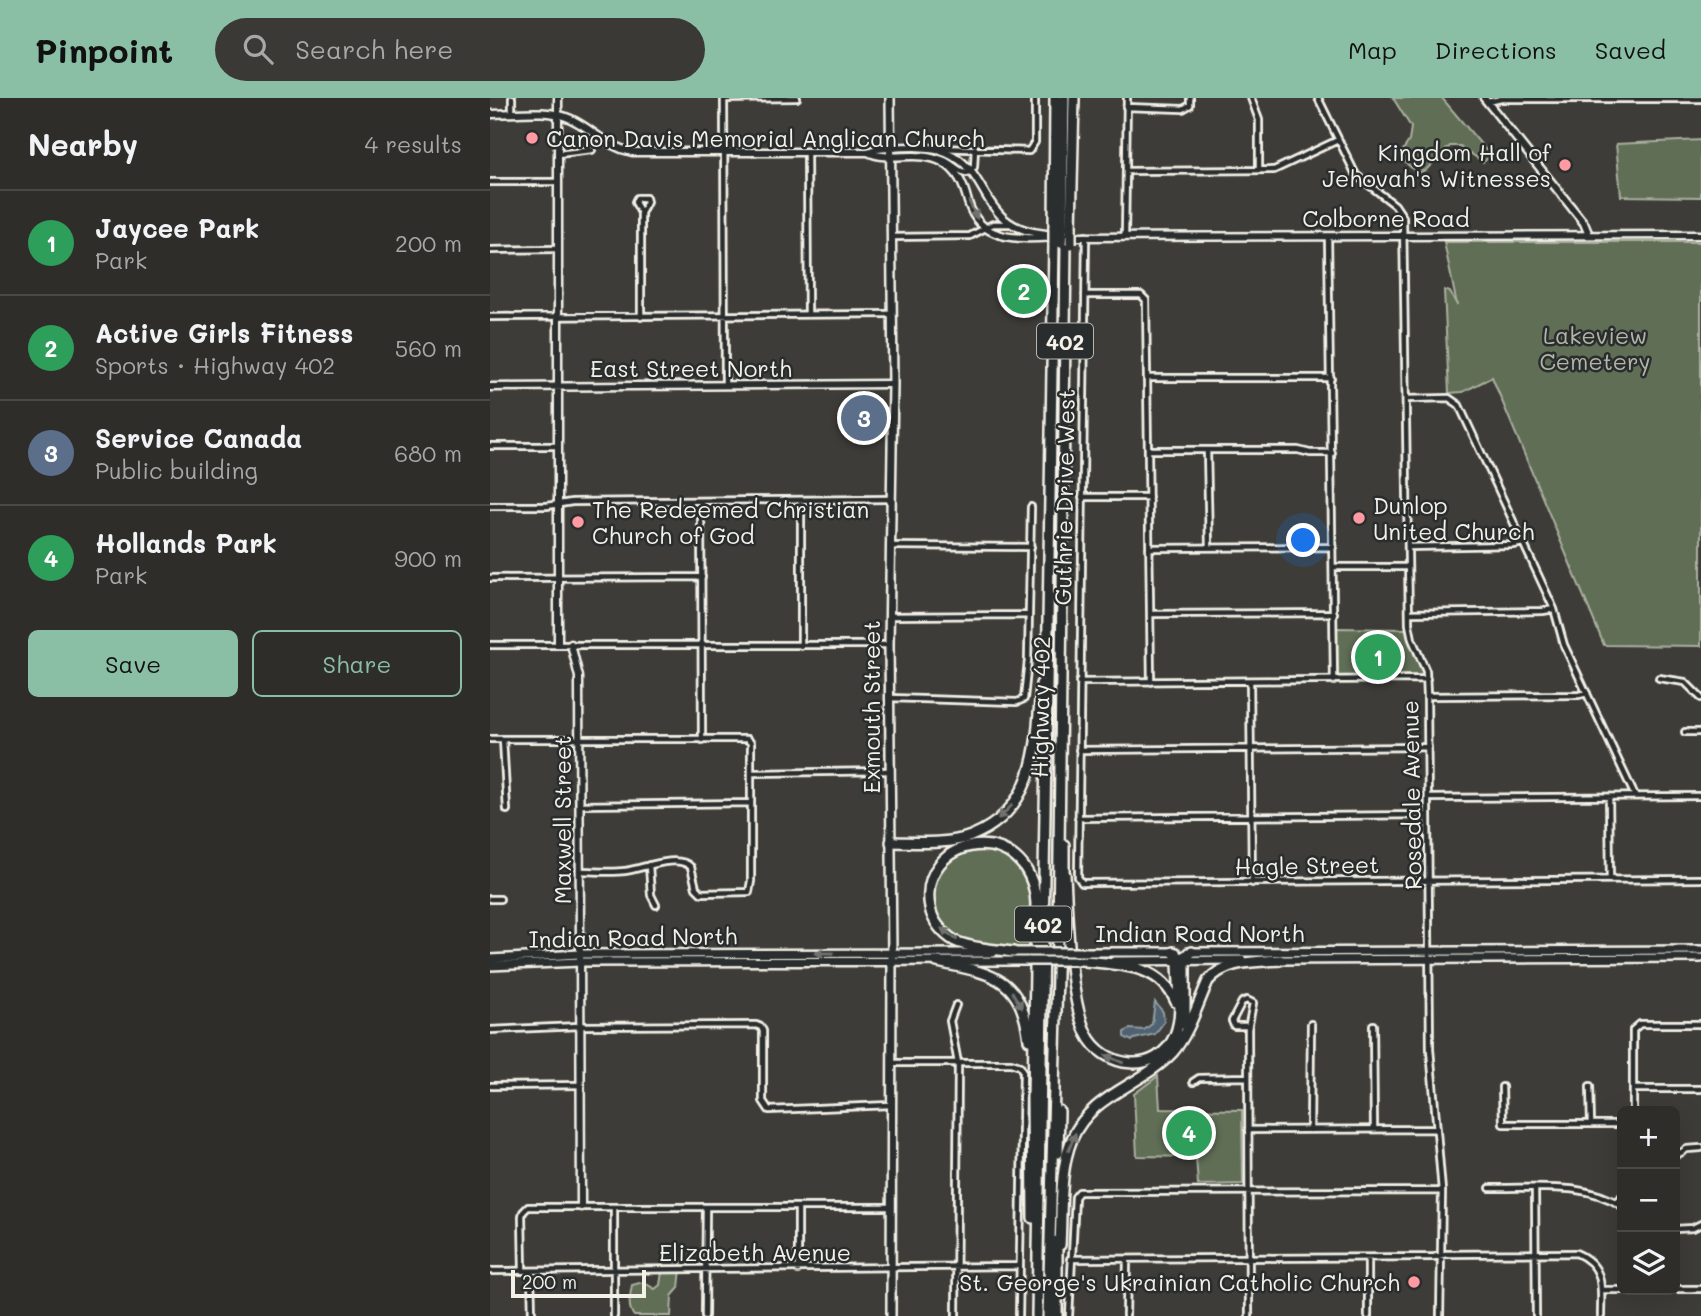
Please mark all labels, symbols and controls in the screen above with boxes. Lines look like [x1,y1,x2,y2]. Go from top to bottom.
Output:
search box [215,18,705,81]
text: Pinpoint [35,28,173,71]
icon: search [239,30,277,68]
text: Search here [295,32,453,66]
text: Map [1348,34,1397,65]
text: Directions [1435,34,1557,65]
text: Saved [1595,34,1666,65]
place label: Canon Davis Memorial Anglican Church [546,123,985,153]
text: Nearby [28,124,138,164]
text: 4 results [365,129,462,159]
marker: Canon Davis Memorial Anglican Church [524,130,540,146]
place label: Kingdom Hall of Jehovah's Witnesses [1322,137,1552,193]
marker: Kingdom Hall of Jehovah's Witnesses [1557,157,1573,173]
one-way arrow [967,200,979,220]
street label: Colborne Road [1302,203,1470,233]
text: Jaycee Park [95,211,259,245]
text: 1 [46,228,56,258]
text: 200 m [395,228,462,258]
text: Park [95,245,147,275]
pin: 2 [1001,265,1047,317]
text: Active Girls Fitness [95,316,353,350]
park label: Lakeview Cemetery [1539,320,1651,376]
road number: 402 [1037,324,1093,358]
text: 2 [45,333,57,363]
text: 560 m [395,333,462,363]
text: Sports · Highway 402 [95,350,335,380]
street label: East Street North [590,353,792,383]
street label: Guthrie Drive West [1047,388,1081,606]
pin: 3 [841,392,887,444]
text: Service Canada [95,421,302,455]
text: 3 [44,438,58,468]
text: 680 m [394,438,462,468]
text: Public building [95,455,258,485]
place label: Dunlop United Church [1373,490,1534,546]
place label: The Redeemed Christian Church of God [592,494,869,550]
marker: Dunlop United Church [1351,510,1367,526]
marker: The Redeemed Christian Church of God [570,514,586,530]
your location [1286,523,1320,557]
text: Hollands Park [95,526,277,560]
text: 4 [44,543,58,573]
text: 900 m [394,543,462,573]
text: Park [95,560,147,590]
street label: Exmouth Street [856,620,886,794]
button: Save [28,630,238,697]
button: Share [252,630,462,697]
pin: 1 [1355,631,1401,683]
street label: Highway 402 [1024,636,1056,778]
street label: Rosedale Avenue [1394,700,1428,890]
street label: Maxwell Street [547,736,577,904]
one-way arrow [997,803,1014,820]
street label: Hagle Street [1234,849,1380,881]
road number: 402 [1015,906,1071,942]
street label: Indian Road North [1096,918,1304,948]
street label: Indian Road North [528,920,738,954]
one-way arrow [940,927,958,942]
one-way arrow [813,948,835,959]
one-way arrow [1011,991,1024,1010]
one-way arrow [1103,1053,1124,1064]
map controls [1617,1106,1680,1295]
button: + [1617,1106,1680,1169]
pin: 4 [1166,1107,1212,1159]
one-way arrow [1067,1131,1078,1152]
button: − [1617,1169,1680,1232]
button: layers [1617,1232,1680,1295]
street label: Elizabeth Avenue [659,1237,851,1267]
scale bar [511,1267,646,1299]
place label: St. George's Ukrainian Catholic Church [959,1267,1400,1297]
text: 200 m [522,1269,577,1294]
marker: St. George's Ukrainian Catholic Church [1406,1274,1422,1290]

